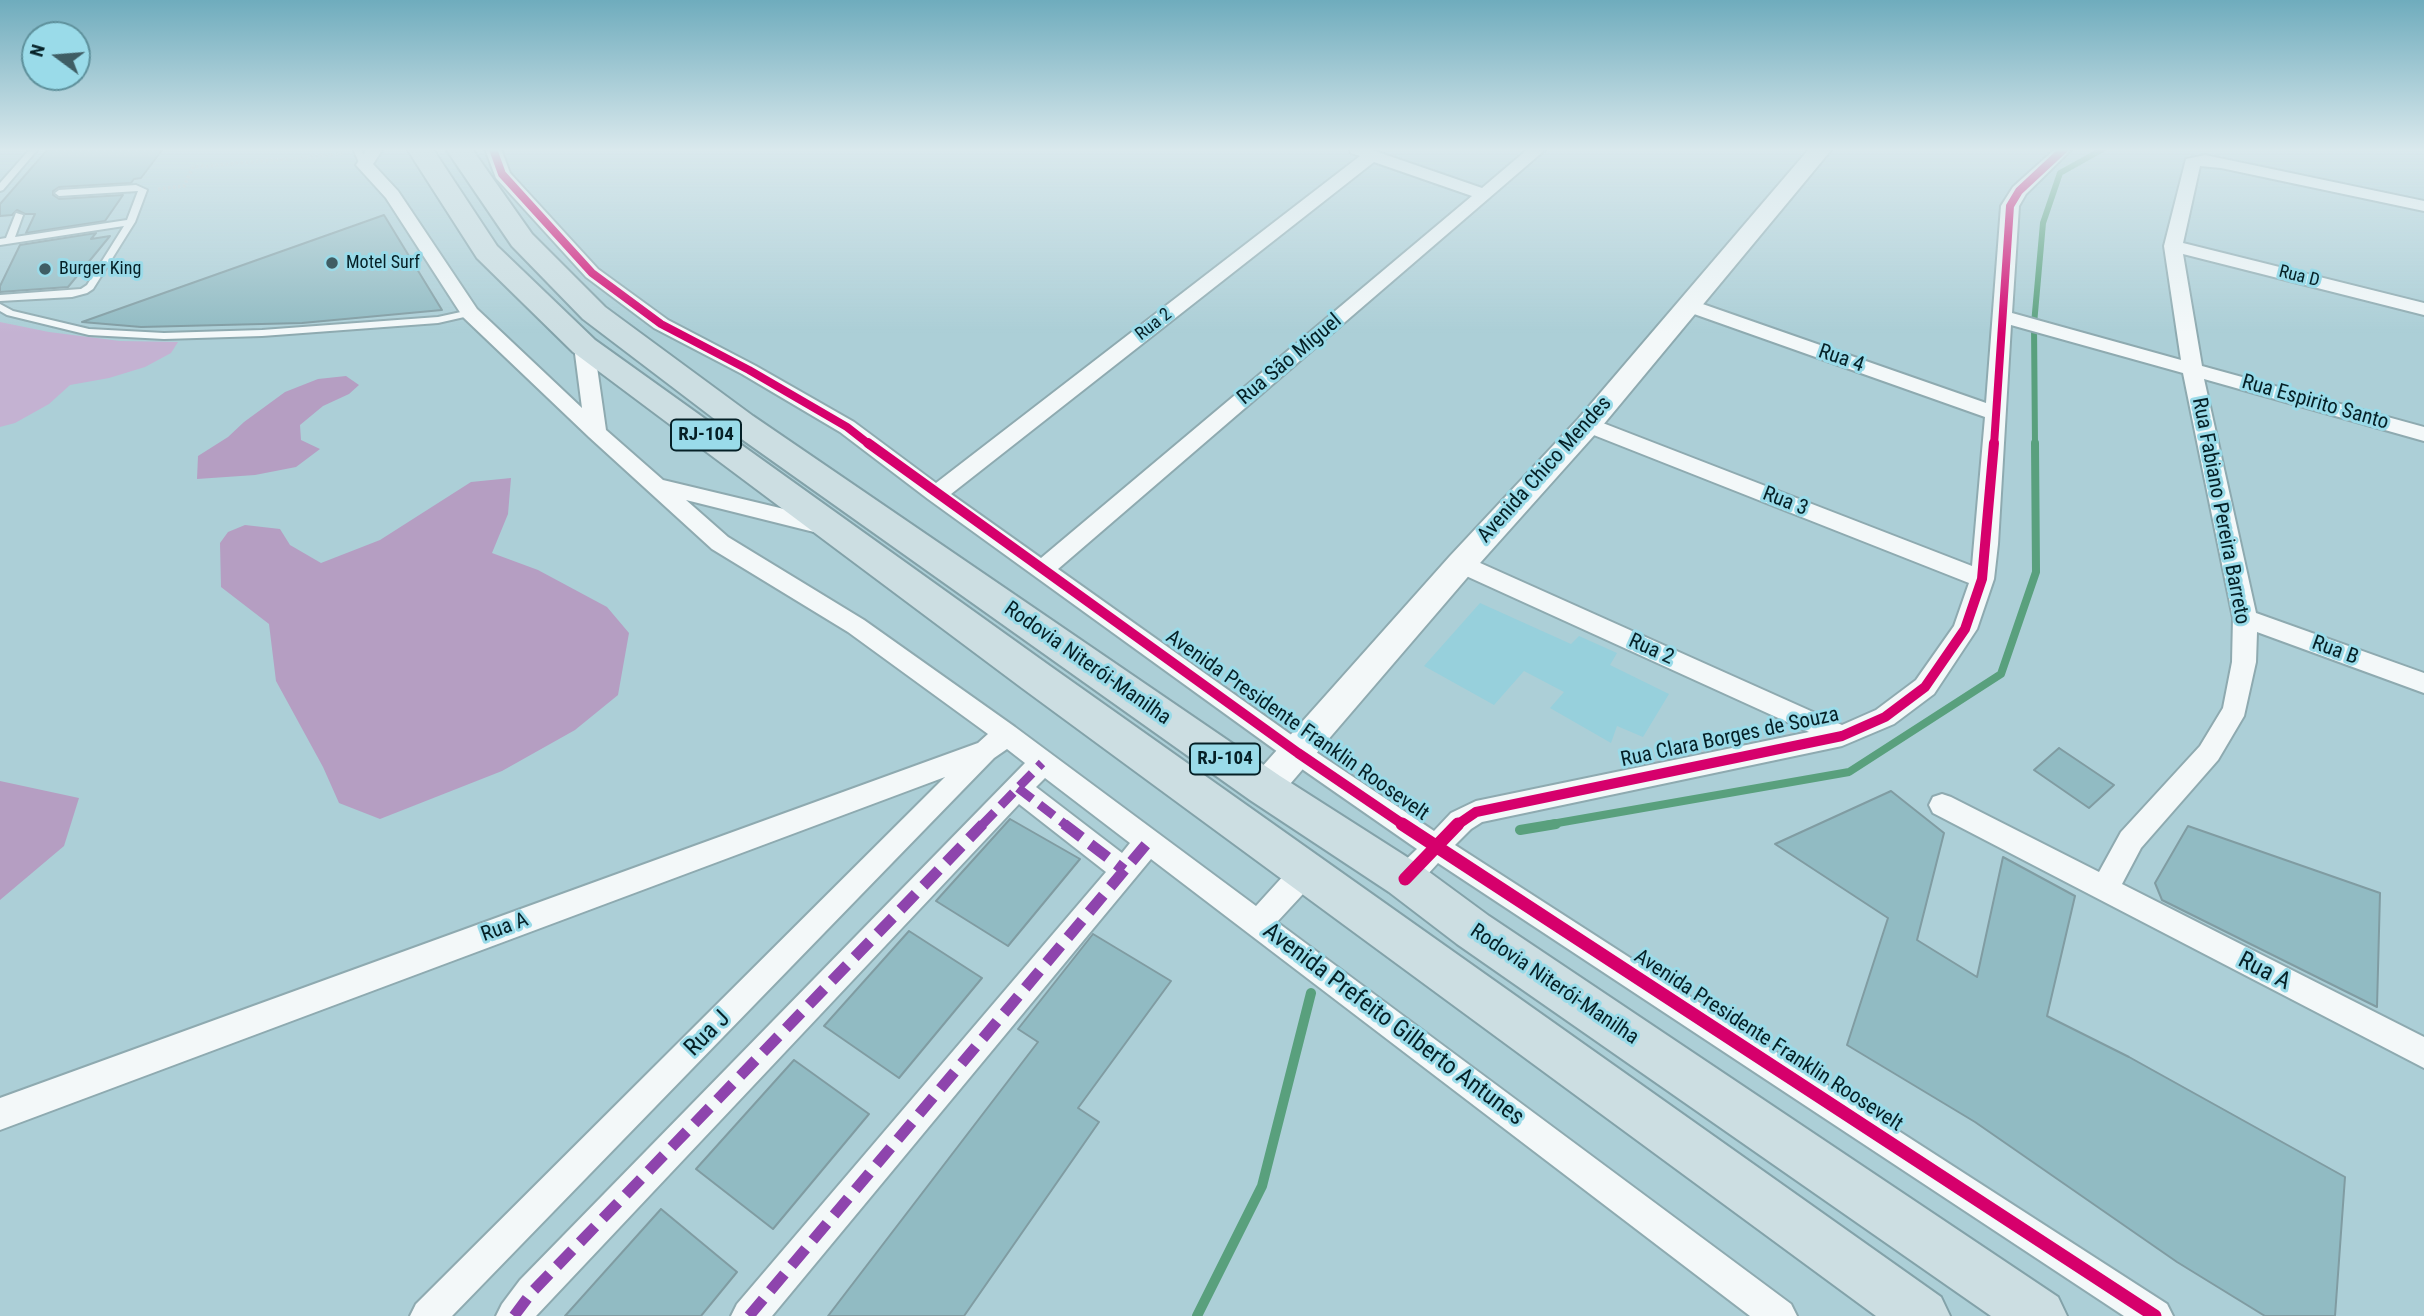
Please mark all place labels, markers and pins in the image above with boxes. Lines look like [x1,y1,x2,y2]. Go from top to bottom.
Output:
place label: Motel Surf [346,252,420,274]
marker: Motel Surf [324,255,340,271]
place label: Burger King [59,258,141,280]
marker: Burger King [37,261,53,277]

